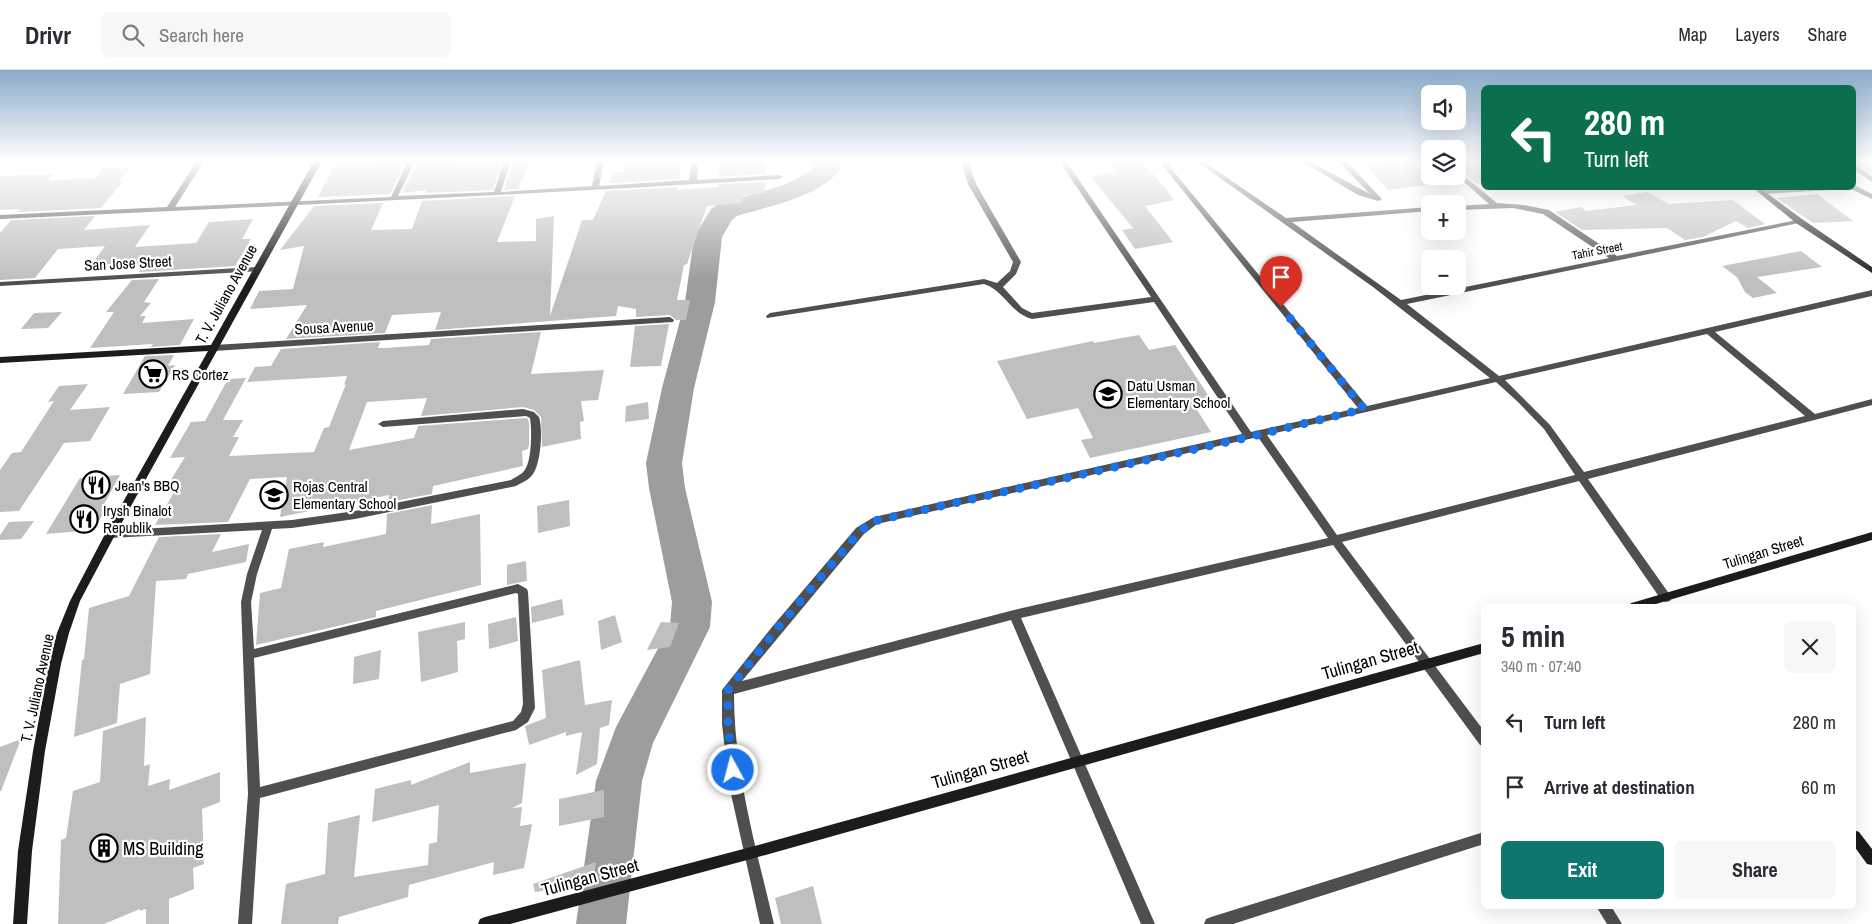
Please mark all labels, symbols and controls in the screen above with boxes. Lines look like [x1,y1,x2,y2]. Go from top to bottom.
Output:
search box [101,12,451,57]
text: Drivr [25,19,71,51]
icon: search [119,21,147,49]
text: Search here [159,22,244,48]
text: Map [1679,22,1707,47]
text: Layers [1735,22,1780,47]
text: Share [1808,22,1847,47]
map controls [1421,85,1466,295]
button: sound [1421,85,1466,130]
text: 280 m [1584,99,1665,146]
icon: left [1501,105,1566,170]
button: layers [1421,140,1466,185]
text: Turn left [1584,144,1649,174]
button: + [1421,195,1466,240]
street label: Tahir Street [1570,238,1624,264]
street label: T. V. Juliano Avenue [190,240,262,348]
street label: San Jose Street [84,250,173,276]
button: − [1421,250,1466,295]
pin [1260,256,1302,307]
icon: arrive [1267,263,1295,291]
street label: Sousa Avenue [294,314,374,340]
supermarket icon: RS Cortez [138,359,168,389]
place label: RS Cortez [172,364,229,385]
place label: Datu Usman Elementary School [1127,375,1230,413]
school or university icon: Datu Usman Elementary School [1093,379,1123,409]
restaurant icon: Jean's BBQ [81,470,111,500]
place label: Jean's BBQ [115,475,180,496]
place label: Rojas Central Elementary School [293,476,396,514]
school or university icon: Rojas Central Elementary School [259,480,289,510]
place label: Irysh Binalot Republik [103,500,172,538]
restaurant icon: Irysh Binalot Republik [69,504,99,534]
street label: Tulingan Street [1720,530,1806,574]
text: 5 min [1501,616,1565,656]
button: close [1784,621,1836,673]
street label: T. V. Juliano Avenue [15,631,59,744]
street label: Tulingan Street [1319,634,1421,686]
text: 340 m · 07:40 [1501,655,1581,677]
icon: left [1501,708,1529,736]
text: Turn left [1544,709,1605,735]
text: 280 m [1793,709,1836,735]
position arrow [706,743,758,795]
street label: Tulingan Street [929,743,1031,795]
icon: arrive [1501,773,1529,801]
text: Arrive at destination [1544,774,1695,800]
text: 60 m [1801,774,1836,800]
building icon: MS Building [89,833,119,863]
place label: MS Building [123,836,204,861]
button: Exit [1501,841,1664,899]
button: Share [1674,841,1836,899]
street label: Tulingan Street [539,852,641,902]

